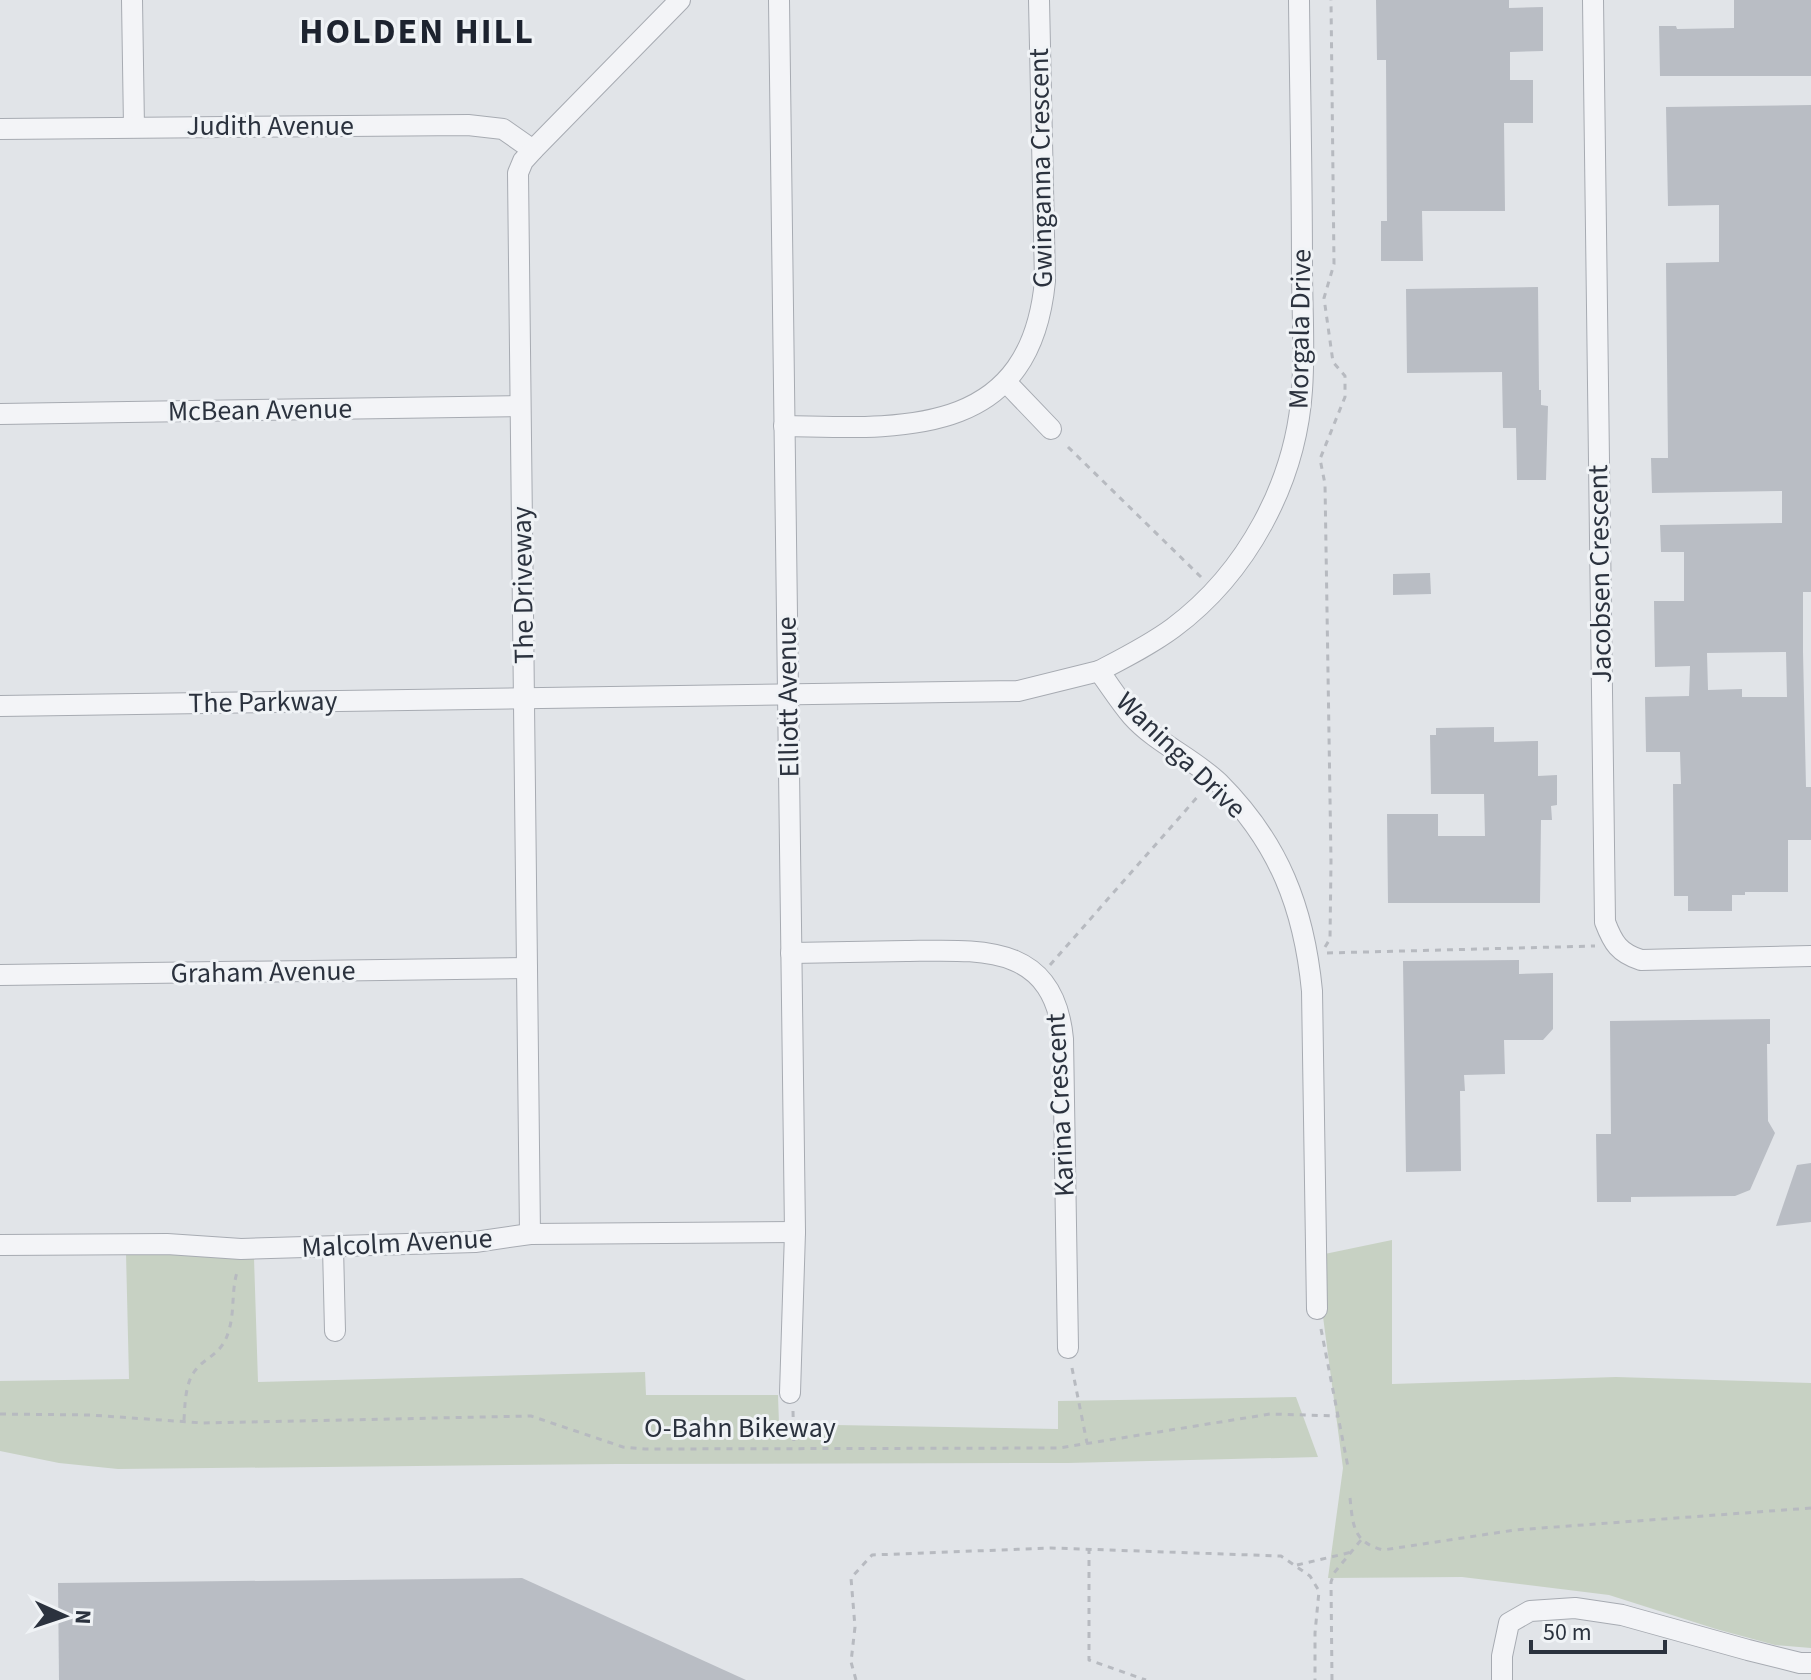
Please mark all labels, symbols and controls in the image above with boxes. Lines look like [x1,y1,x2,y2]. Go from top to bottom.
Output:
district label: HOLDEN HILL [299,6,535,57]
street label: Gwinganna Crescent [1019,47,1063,288]
street label: Judith Avenue [186,106,354,146]
street label: Morgala Drive [1279,249,1321,409]
street label: McBean Avenue [167,388,353,432]
street label: Jacobsen Crescent [1578,464,1622,684]
street label: The Driveway [502,506,544,664]
street label: Elliott Avenue [767,616,809,778]
street label: The Parkway [188,681,338,723]
street label: Waninga Drive [1107,683,1255,827]
street label: Graham Avenue [170,950,356,994]
street label: Karina Crescent [1035,1012,1085,1198]
street label: Malcolm Avenue [300,1218,494,1268]
street label: O-Bahn Bikeway [644,1408,836,1448]
north arrow [24,1576,104,1656]
scale bar [1531,1604,1665,1654]
text: N [67,1609,99,1625]
text: 50 m [1543,1615,1592,1650]

